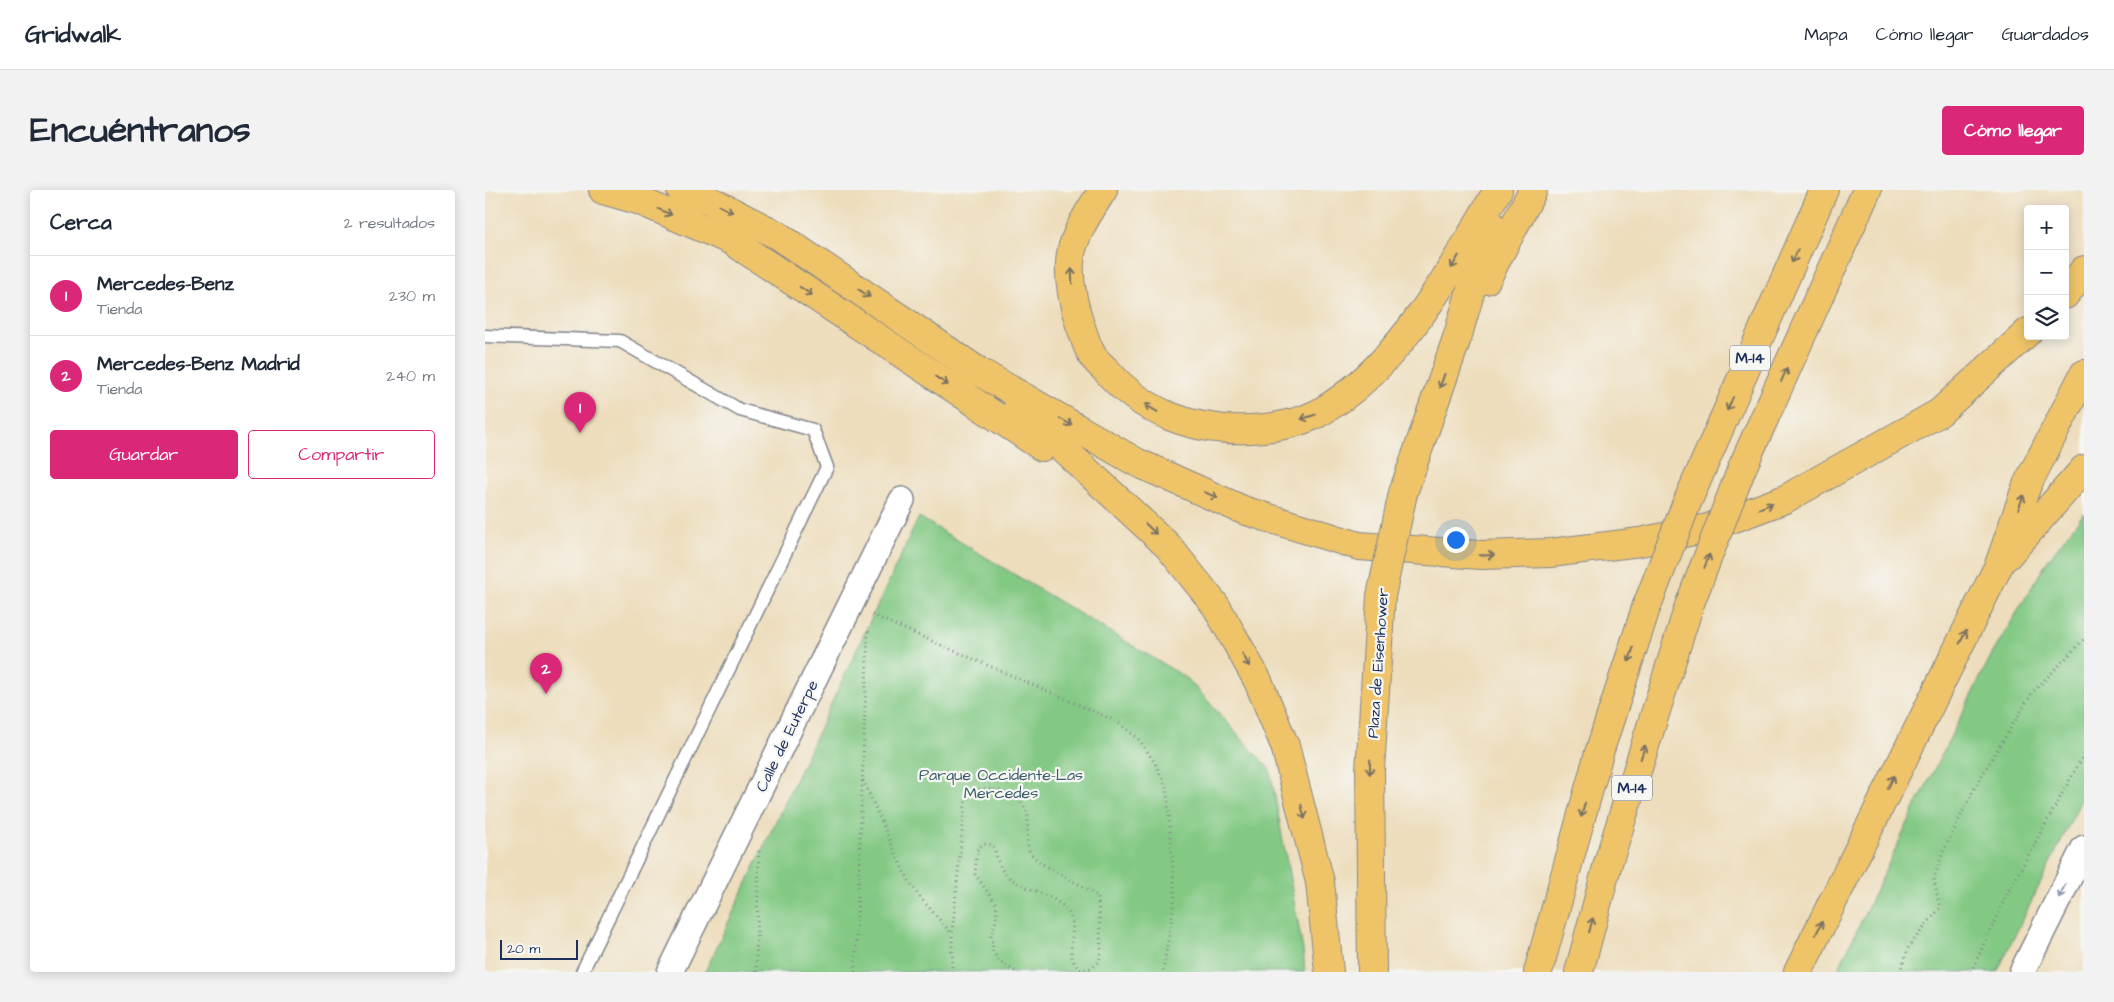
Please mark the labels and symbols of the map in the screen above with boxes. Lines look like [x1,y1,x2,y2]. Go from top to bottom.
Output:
one-way arrow [718,205,733,214]
one-way arrow [657,207,672,217]
one-way arrow [1790,248,1799,263]
one-way arrow [1450,254,1460,268]
one-way arrow [1067,268,1076,284]
one-way arrow [799,286,813,296]
one-way arrow [857,288,871,298]
road number: M-14 [1730,346,1770,370]
one-way arrow [1780,368,1789,383]
one-way arrow [1437,372,1446,388]
one-way arrow [934,376,948,386]
pin: 1 [564,392,596,433]
one-way arrow [1724,396,1734,411]
one-way arrow [1144,402,1158,412]
one-way arrow [1300,413,1316,422]
one-way arrow [1059,417,1073,427]
one-way arrow [1203,491,1218,501]
one-way arrow [2017,495,2026,511]
one-way arrow [1758,501,1773,510]
one-way arrow [1145,523,1157,535]
your location [1443,527,1469,553]
one-way arrow [1478,550,1495,560]
one-way arrow [1703,553,1712,569]
street label: Plaza de Eisenhower [1362,587,1394,739]
one-way arrow [1959,630,1968,645]
one-way arrow [1625,646,1635,662]
one-way arrow [1242,652,1251,667]
pin: 2 [530,653,562,694]
street label: Calle de Euterpe [750,676,824,796]
one-way arrow [1639,745,1648,761]
one-way arrow [1366,759,1375,775]
park label: Parque Occidente-Las Mercedes [919,764,1083,804]
one-way arrow [1886,775,1896,790]
road number: M-14 [1612,776,1652,800]
one-way arrow [1577,802,1587,818]
one-way arrow [1299,803,1308,819]
one-way arrow [2057,883,2066,898]
one-way arrow [1587,917,1597,933]
one-way arrow [1814,921,1824,936]
scale bar [500,937,577,960]

